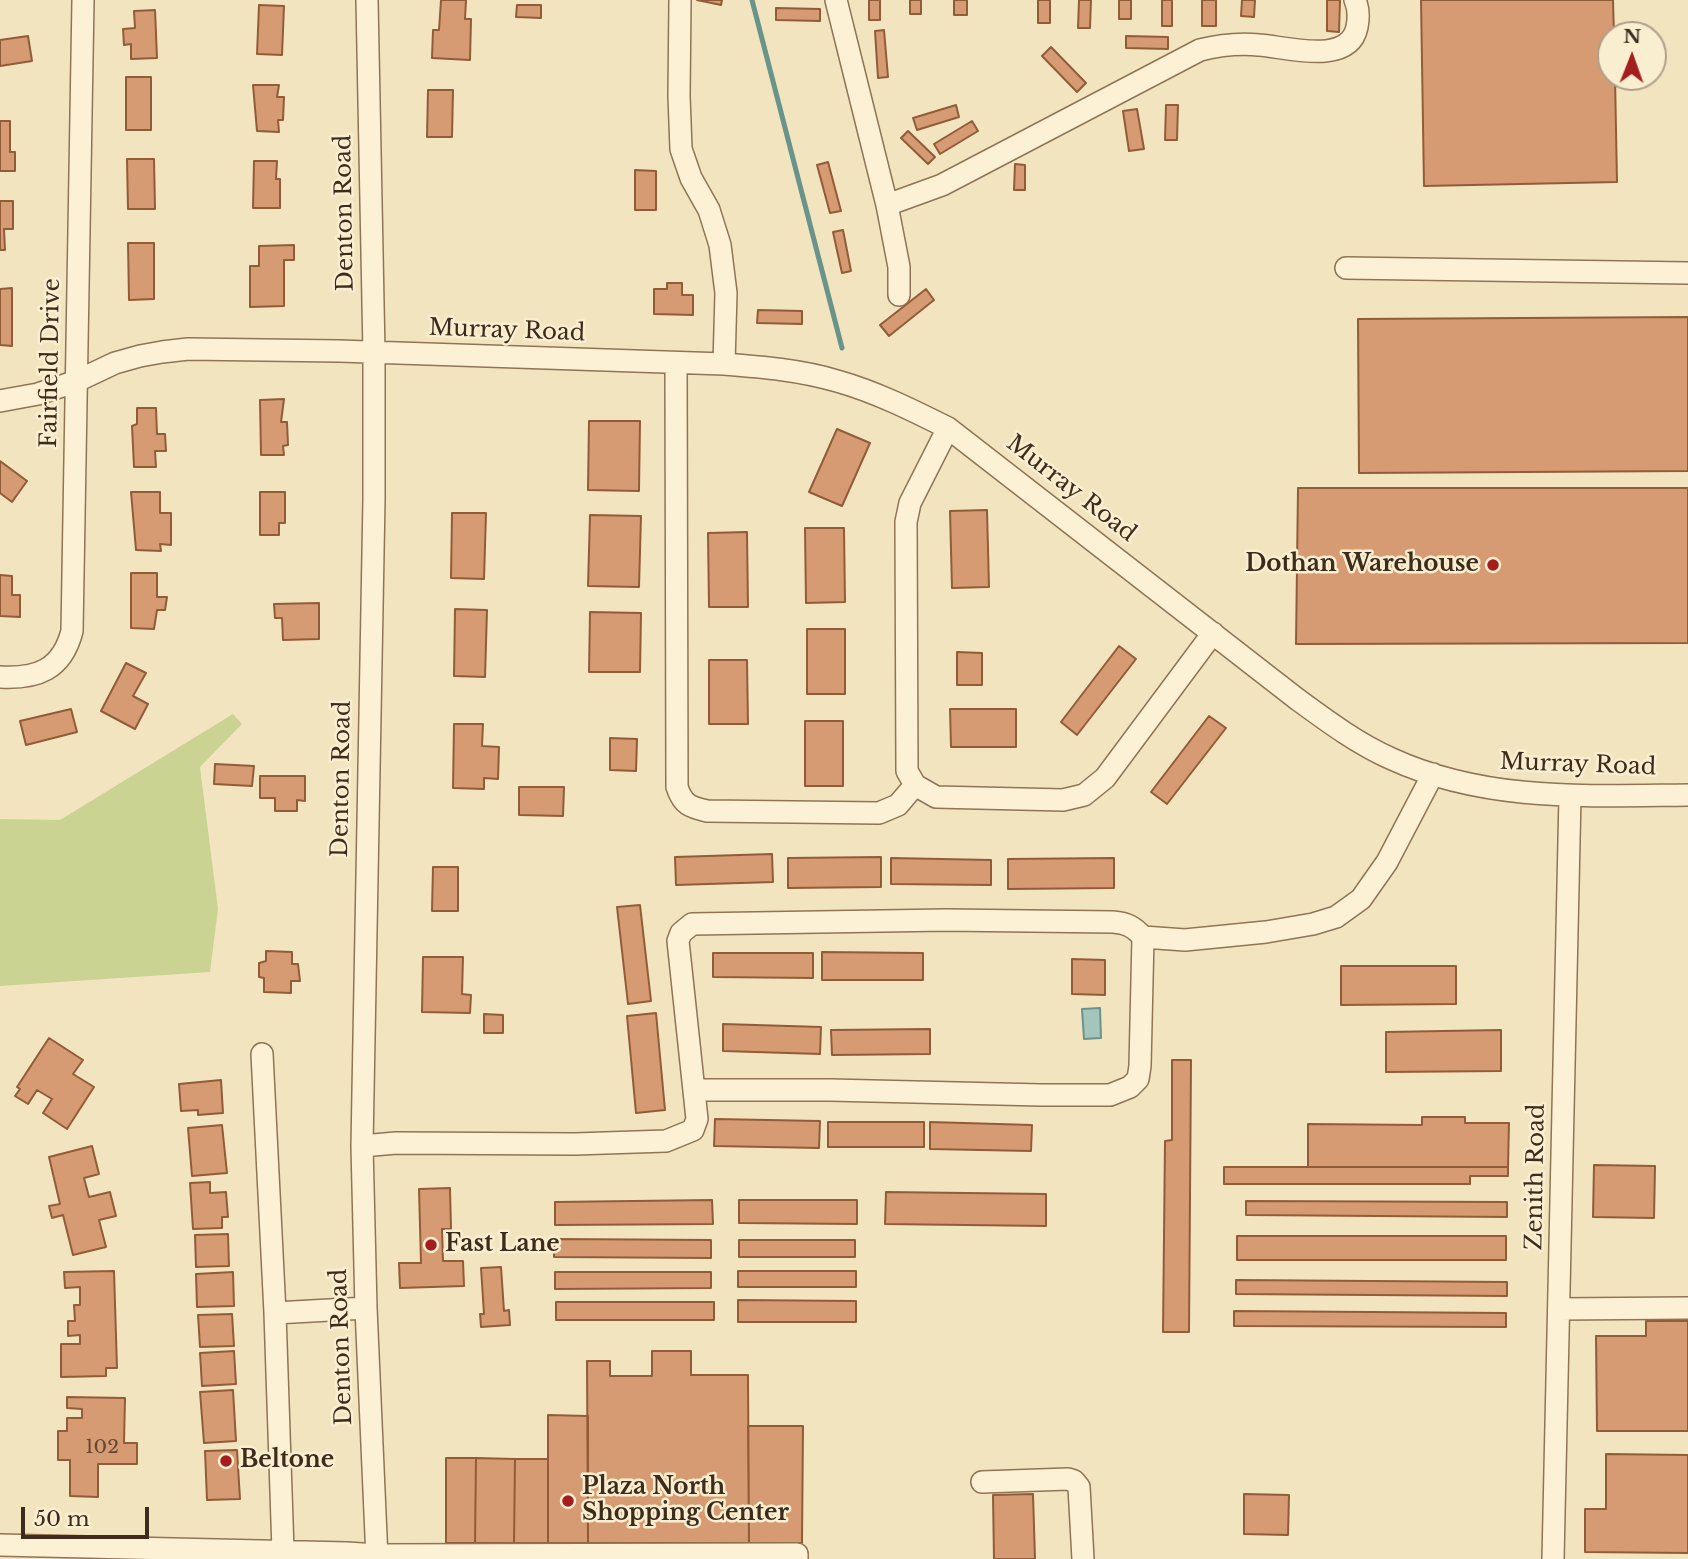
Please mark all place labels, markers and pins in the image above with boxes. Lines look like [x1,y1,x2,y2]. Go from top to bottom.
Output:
place label: Dothan Warehouse [1245,551,1479,579]
marker: Dothan Warehouse [1485,557,1501,573]
place label: Fast Lane [445,1231,560,1259]
marker: Fast Lane [423,1237,439,1253]
place label: Beltone [240,1447,334,1475]
marker: Beltone [218,1453,234,1469]
place label: Plaza North Shopping Center [582,1474,789,1528]
marker: Plaza North Shopping Center [560,1493,576,1509]

